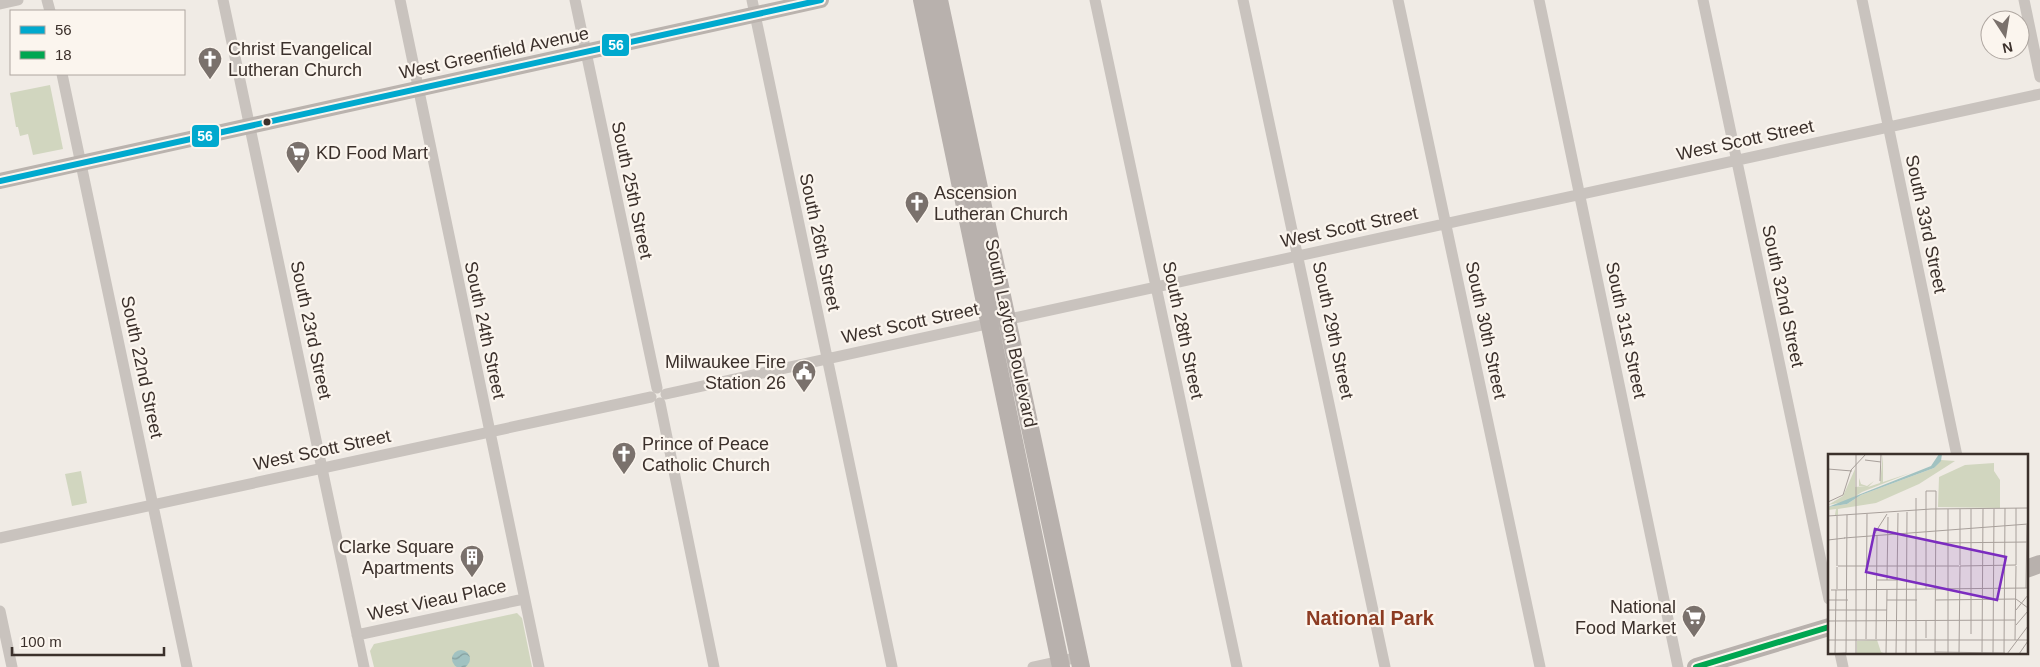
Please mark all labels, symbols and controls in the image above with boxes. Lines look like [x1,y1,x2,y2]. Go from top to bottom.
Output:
legend [10,10,185,75]
north arrow [1980,10,2030,60]
text: 56 [55,21,72,38]
street label: West Greenfield Avenue [397,23,591,83]
line badge: 56 [601,33,630,57]
text: 56 [608,37,624,53]
place label: Christ Evangelical Lutheran Church [228,39,372,80]
text: N [2001,39,2014,57]
text: 18 [55,46,72,63]
church icon: Christ Evangelical Lutheran Church [197,46,223,80]
street label: West Scott Street [1675,116,1815,164]
unlabelled marker [262,117,272,127]
street label: South 25th Street [608,119,656,261]
line badge: 56 [191,124,220,148]
text: 56 [197,128,213,144]
supermarket icon: KD Food Mart [285,140,311,174]
place label: KD Food Mart [316,143,428,163]
street label: South 33rd Street [1902,153,1950,295]
street label: South 26th Street [796,171,844,313]
place label: Ascension Lutheran Church [934,183,1068,224]
church icon: Ascension Lutheran Church [904,190,930,224]
street label: West Scott Street [1279,203,1419,251]
street label: South 32nd Street [1758,223,1808,369]
street label: South Layton Boulevard [981,237,1041,429]
street label: South 23rd Street [287,259,335,401]
street label: South 24th Street [461,259,509,401]
street label: South 28th Street [1159,259,1207,401]
street label: South 29th Street [1309,259,1357,401]
street label: South 30th Street [1462,259,1510,401]
street label: South 31st Street [1602,260,1650,400]
street label: South 22nd Street [117,294,167,440]
street label: West Scott Street [840,299,980,347]
place label: Milwaukee Fire Station 26 [665,352,786,393]
public building icon: Milwaukee Fire Station 26 [791,359,817,393]
street label: West Scott Street [252,426,392,474]
place label: Prince of Peace Catholic Church [642,434,770,475]
church icon: Prince of Peace Catholic Church [611,441,637,475]
inset map [1828,454,2028,654]
place label: Clarke Square Apartments [339,537,454,578]
building icon: Clarke Square Apartments [459,544,485,578]
street label: West Vieau Place [366,576,508,624]
place label: National Food Market [1575,597,1676,638]
supermarket icon: National Food Market [1681,604,1707,638]
district label: National Park [1306,607,1435,629]
scale bar [12,624,165,656]
text: 100 m [20,633,62,650]

